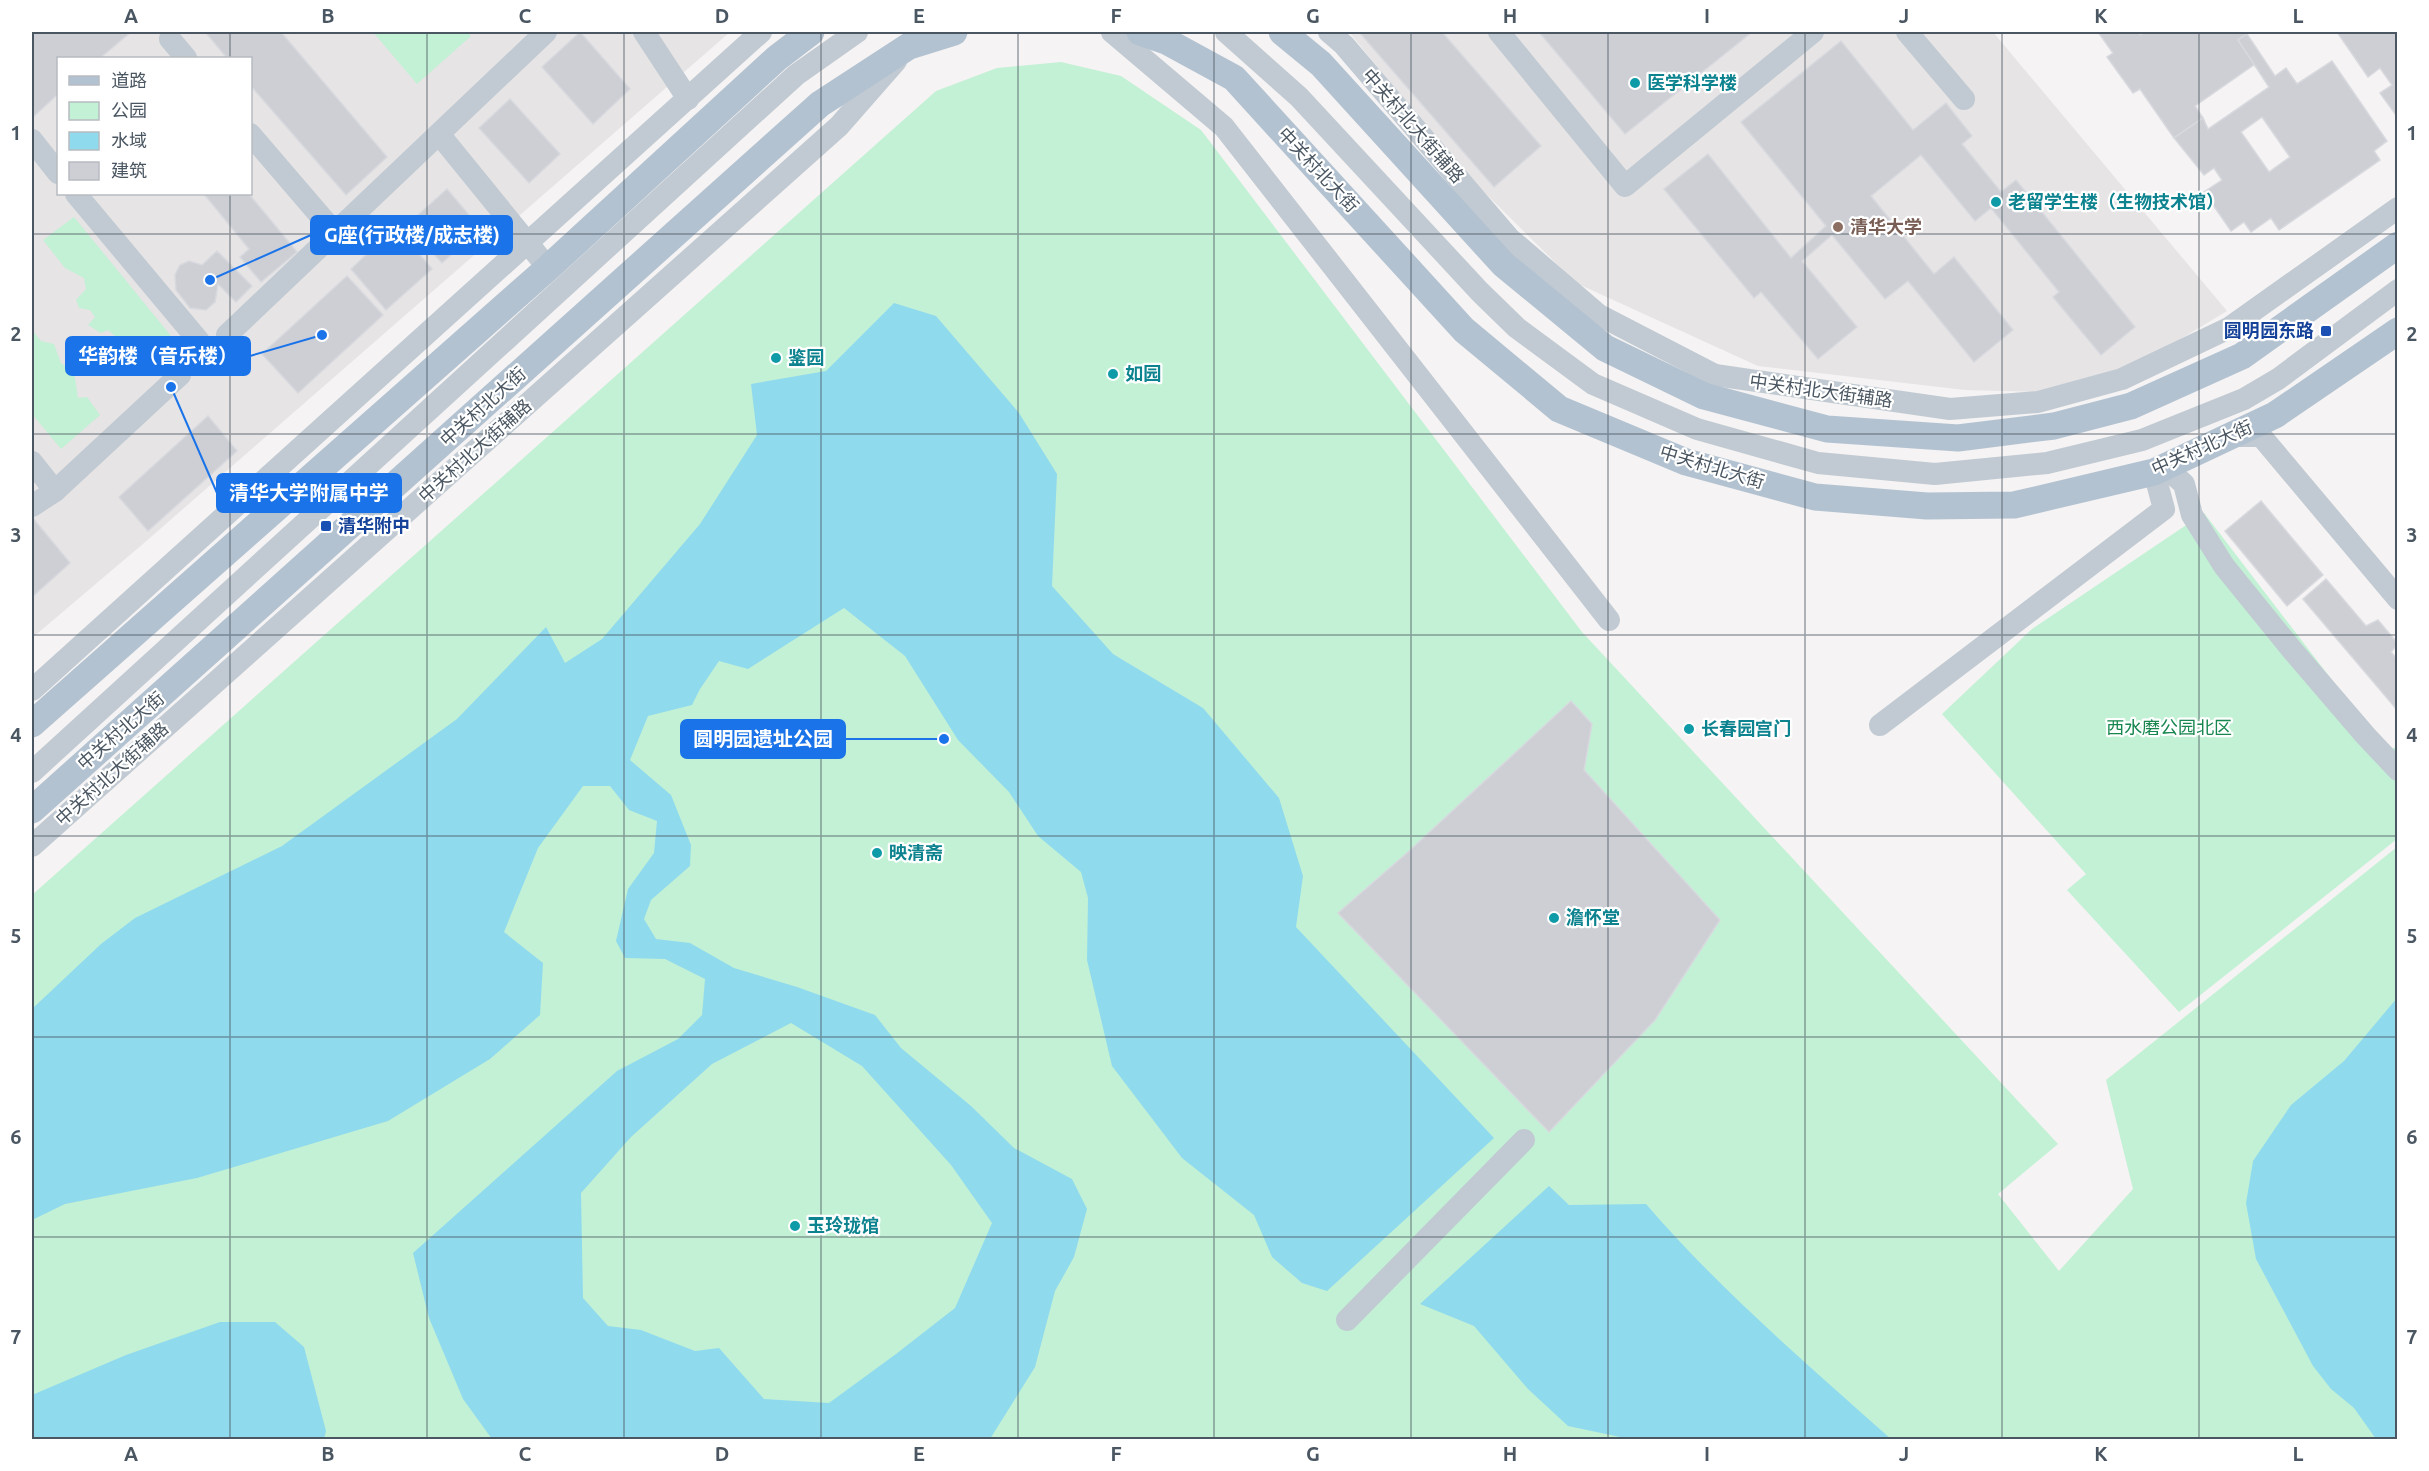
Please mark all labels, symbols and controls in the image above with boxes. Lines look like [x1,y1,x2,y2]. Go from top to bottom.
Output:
text: A [124,4,138,27]
text: B [321,4,335,27]
text: C [519,4,532,27]
text: D [715,4,729,27]
text: E [913,4,925,27]
text: F [1110,4,1122,27]
text: G [1306,4,1320,27]
text: H [1503,4,1517,27]
text: I [1704,4,1710,27]
text: J [1899,4,1909,27]
text: K [2094,4,2108,27]
text: L [2293,4,2304,27]
legend [57,57,252,195]
street label: 中关村北大街辅路 [1359,64,1469,186]
text: 道路 [111,70,147,90]
place label: 医学科学楼 [1647,72,1737,92]
marker: 医学科学楼 [1628,76,1642,90]
text: 公园 [111,100,147,120]
text: 1 [10,121,22,144]
text: 1 [2406,121,2418,144]
street label: 中关村北大街 [1275,123,1363,216]
text: 水域 [111,130,147,150]
text: 建筑 [111,160,147,180]
place label: 老留学生楼（生物技术馆） [2008,191,2224,211]
marker: 老留学生楼（生物技术馆） [1989,195,2003,209]
callout: G座(行政楼/成志楼) [311,216,512,254]
place label: 清华大学 [1850,216,1922,236]
marker: 清华大学 [1831,220,1845,234]
text: G座(行政楼/成志楼) [324,223,500,246]
place label: 圆明园东路 [2224,320,2314,340]
text: 2 [10,322,22,345]
text: 2 [2406,322,2418,345]
marker: 圆明园东路 [2319,324,2333,338]
callout: 华韵楼（音乐楼） [66,337,250,375]
text: 华韵楼（音乐楼） [78,344,238,367]
place label: 鉴园 [788,347,824,367]
marker: 鉴园 [769,351,783,365]
street label: 中关村北大街 [436,363,529,450]
place label: 如园 [1125,363,1161,383]
marker: 如园 [1106,367,1120,381]
street label: 中关村北大街辅路 [1748,370,1894,410]
street label: 中关村北大街辅路 [414,395,535,506]
street label: 中关村北大街 [2148,416,2255,478]
street label: 中关村北大街 [1658,441,1767,491]
callout: 清华大学附属中学 [217,474,401,512]
text: 清华大学附属中学 [229,481,389,504]
place label: 清华附中 [338,515,410,535]
marker: 清华附中 [319,519,333,533]
text: 3 [10,523,22,546]
text: 3 [2406,523,2418,546]
street label: 中关村北大街 [73,687,168,773]
park label: 西水磨公园北区 [2106,717,2232,737]
street label: 中关村北大街辅路 [51,718,172,829]
place label: 长春园宫门 [1701,718,1791,738]
callout: 圆明园遗址公园 [681,720,845,758]
marker: 长春园宫门 [1682,722,1696,736]
text: 4 [10,723,22,746]
text: 4 [2406,723,2418,746]
text: 圆明园遗址公园 [693,727,833,750]
place label: 映清斋 [889,842,943,862]
marker: 映清斋 [870,846,884,860]
place label: 澹怀堂 [1566,907,1620,927]
marker: 澹怀堂 [1547,911,1561,925]
text: 5 [10,924,22,947]
text: 5 [2406,924,2418,947]
text: 6 [10,1125,22,1148]
text: 6 [2406,1125,2418,1148]
place label: 玉玲珑馆 [807,1215,879,1235]
marker: 玉玲珑馆 [788,1219,802,1233]
text: 7 [10,1325,22,1348]
text: 7 [2406,1325,2418,1348]
text: A [124,1442,138,1465]
text: B [321,1442,335,1465]
text: C [519,1442,532,1465]
text: D [715,1442,729,1465]
text: E [913,1442,925,1465]
text: F [1110,1442,1122,1465]
text: G [1306,1442,1320,1465]
text: H [1503,1442,1517,1465]
text: I [1704,1442,1710,1465]
text: J [1899,1442,1909,1465]
text: K [2094,1442,2108,1465]
text: L [2293,1442,2304,1465]

